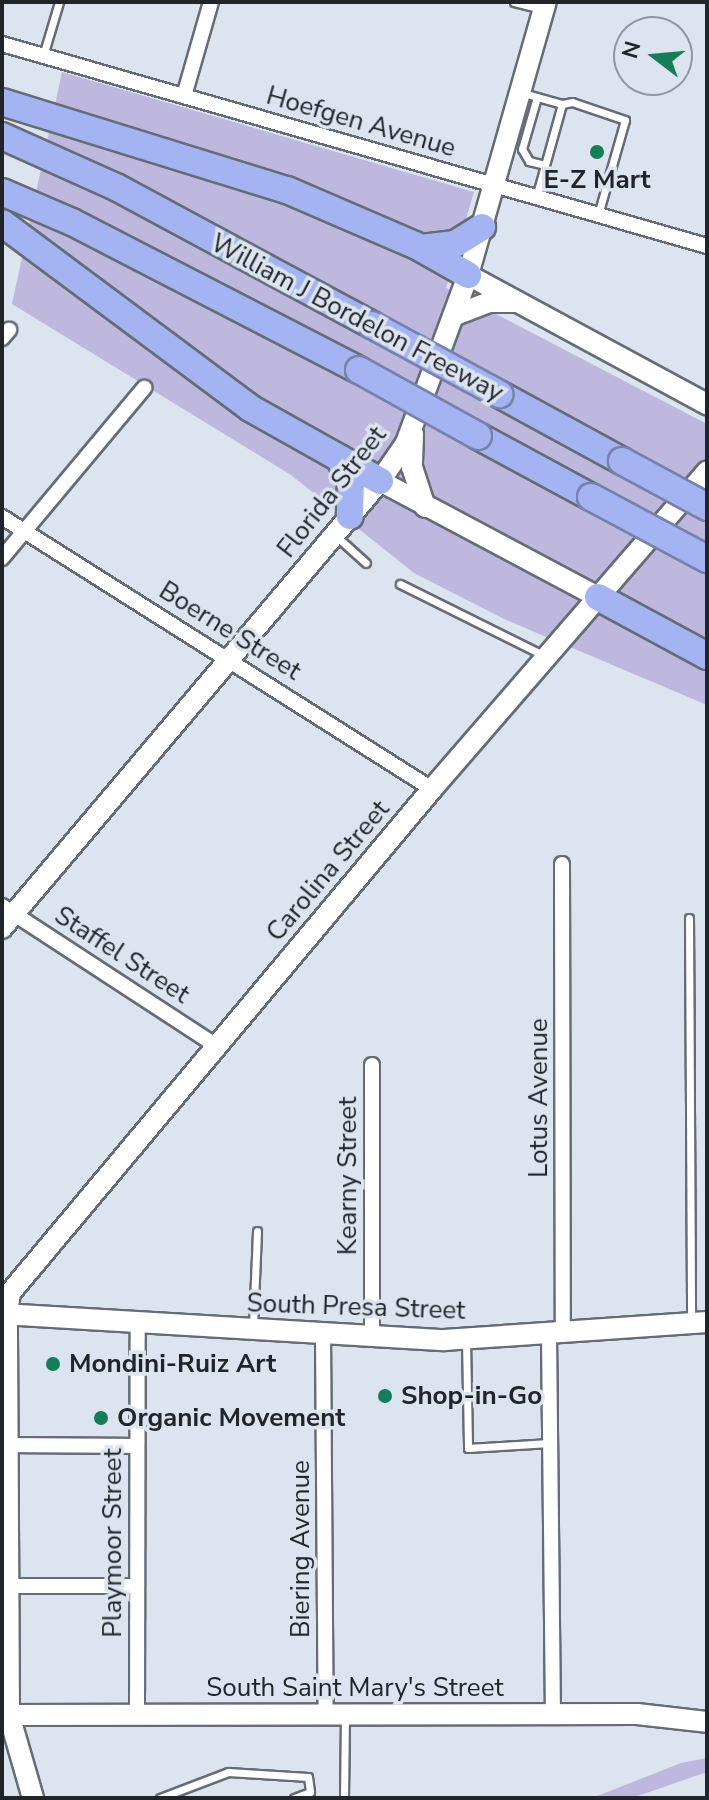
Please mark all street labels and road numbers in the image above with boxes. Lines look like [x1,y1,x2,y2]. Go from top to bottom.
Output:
street label: Hoefgen Avenue [263,80,459,164]
street label: William J Bordelon Freeway [205,228,509,408]
street label: Florida Street [271,420,393,564]
street label: Boerne Street [153,575,307,687]
street label: Carolina Street [260,794,396,948]
street label: Staffel Street [49,900,195,1010]
street label: Lotus Avenue [523,1018,555,1178]
street label: Kearny Street [332,1097,364,1255]
street label: South Presa Street [246,1288,466,1326]
street label: Playmoor Street [97,1448,129,1638]
street label: Biering Avenue [285,1460,317,1638]
street label: South Saint Mary's Street [206,1672,504,1704]

